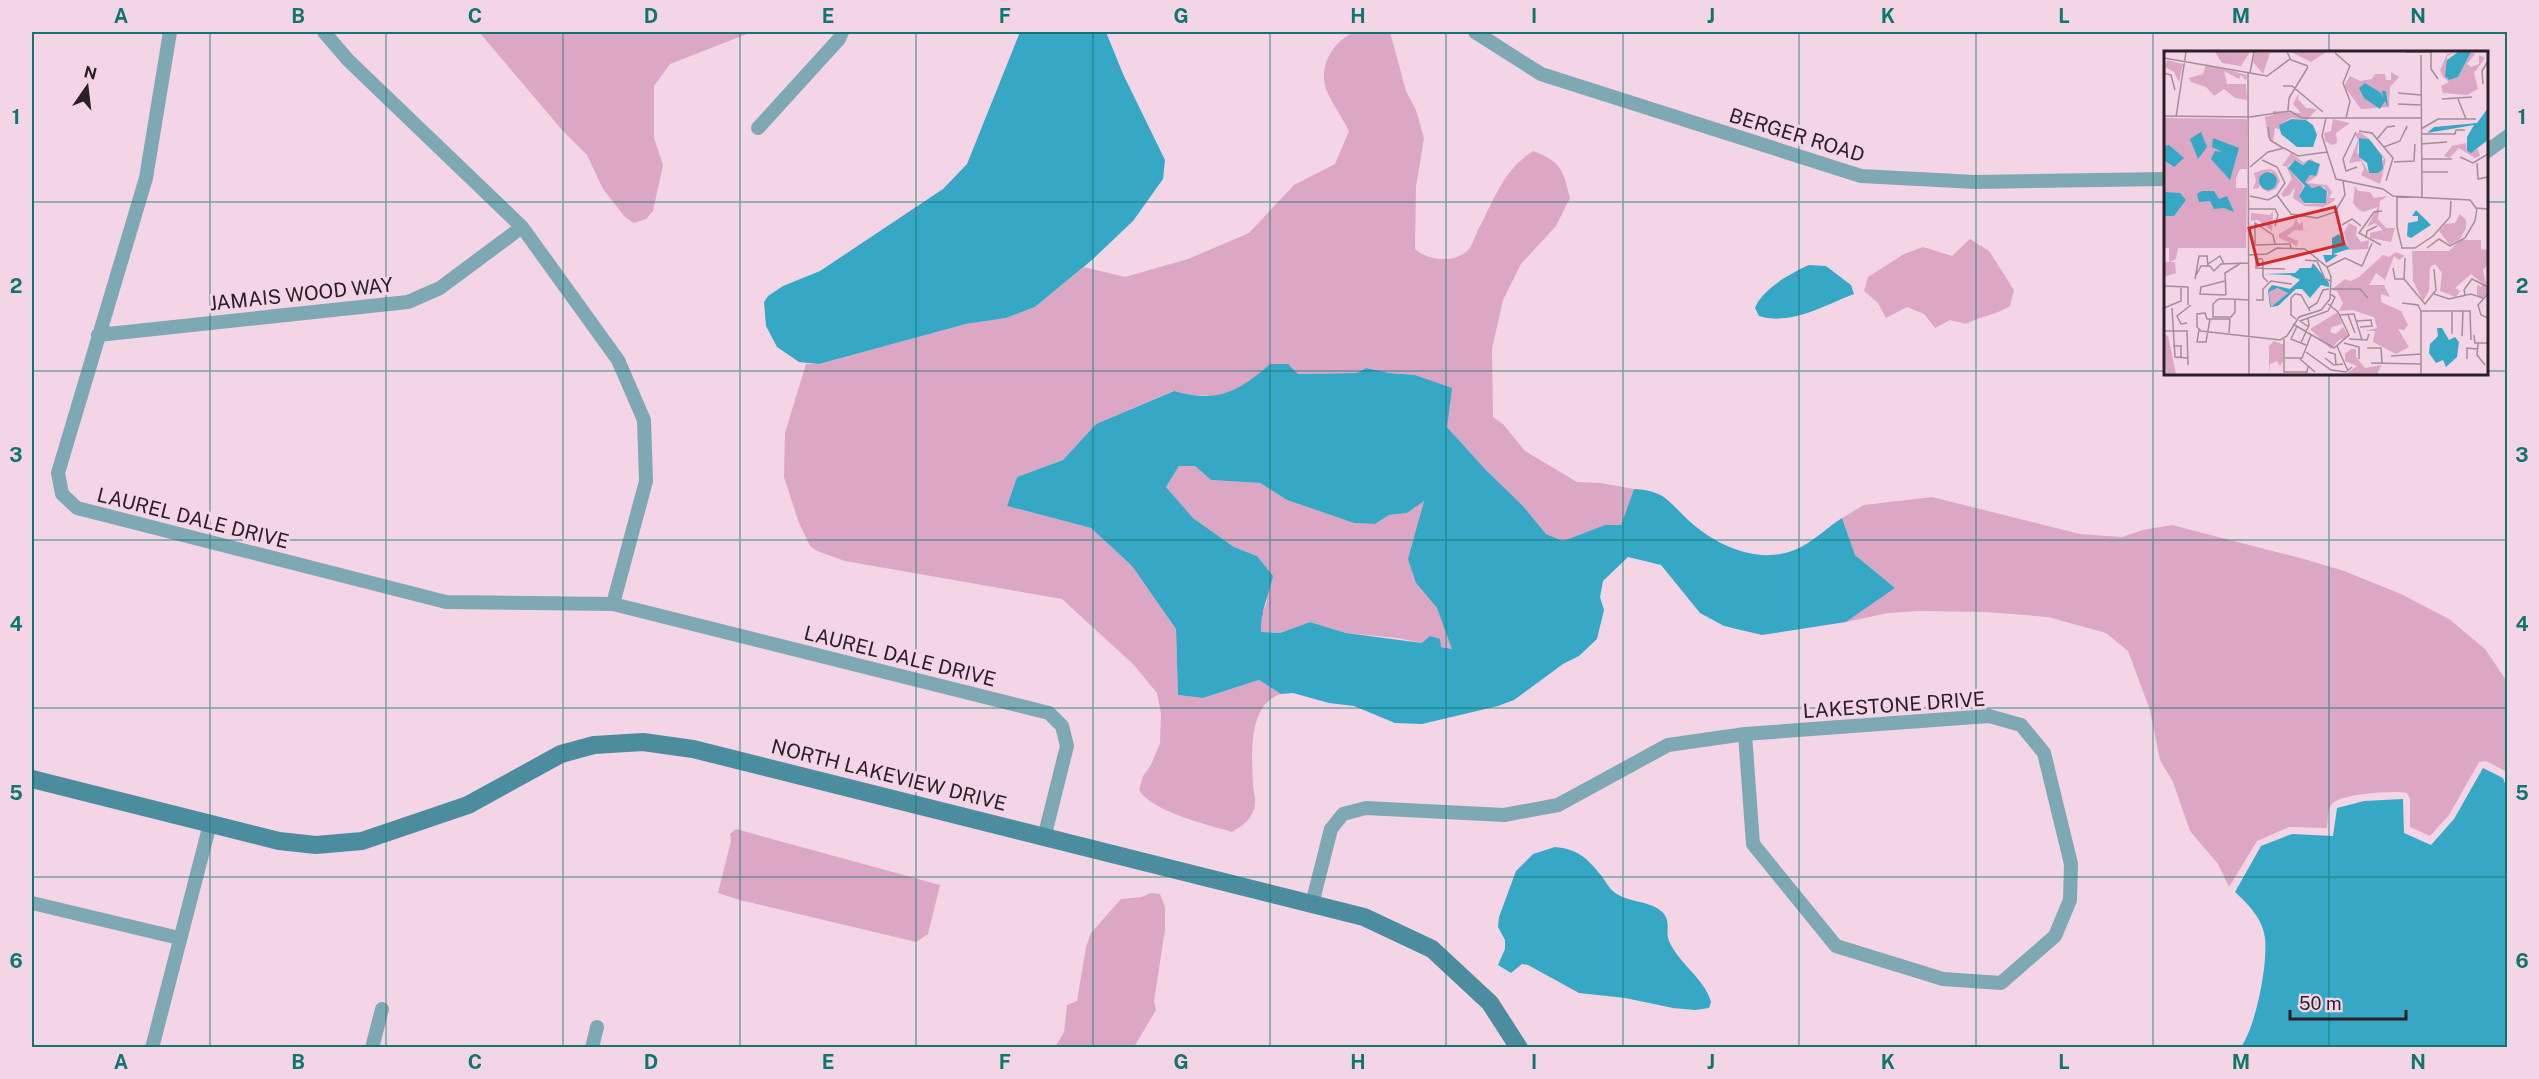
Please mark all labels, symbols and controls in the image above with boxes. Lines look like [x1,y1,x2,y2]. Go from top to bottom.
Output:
text: A [114,4,128,28]
text: B [291,4,305,28]
text: C [468,4,482,28]
text: D [644,4,658,28]
text: E [822,4,834,28]
text: F [999,4,1011,28]
text: G [1173,4,1189,28]
text: H [1350,4,1366,28]
text: I [1531,4,1537,28]
text: J [1707,4,1715,28]
text: K [1881,4,1895,28]
text: L [2058,4,2070,28]
text: M [2232,4,2250,28]
text: N [2410,4,2426,28]
inset map [2164,51,2488,375]
north arrow [57,57,117,117]
text: N [82,62,99,84]
street label: BERGER ROAD [1726,103,1868,167]
text: 1 [12,105,20,129]
text: 1 [2518,105,2526,129]
street label: JAMAIS WOOD WAY [208,272,394,316]
text: 2 [10,274,22,298]
text: 2 [2516,274,2528,298]
text: 3 [9,443,23,467]
text: 3 [2515,443,2529,467]
street label: LAUREL DALE DRIVE [94,483,292,553]
text: 4 [9,612,23,636]
text: 4 [2515,612,2529,636]
street label: LAUREL DALE DRIVE [801,621,999,691]
street label: LAKESTONE DRIVE [1802,687,1986,723]
street label: NORTH LAKEVIEW DRIVE [769,734,1009,816]
text: 5 [9,781,23,805]
text: 5 [2515,781,2529,805]
text: 6 [9,949,23,973]
text: 6 [2515,949,2529,973]
scale bar [2290,983,2406,1021]
text: 50 m [2299,993,2342,1014]
text: A [114,1050,128,1074]
text: B [291,1050,305,1074]
text: C [468,1050,482,1074]
text: D [644,1050,658,1074]
text: E [822,1050,834,1074]
text: F [999,1050,1011,1074]
text: G [1173,1050,1189,1074]
text: H [1350,1050,1366,1074]
text: I [1531,1050,1537,1074]
text: J [1707,1050,1715,1074]
text: K [1881,1050,1895,1074]
text: L [2058,1050,2070,1074]
text: M [2232,1050,2250,1074]
text: N [2410,1050,2426,1074]

